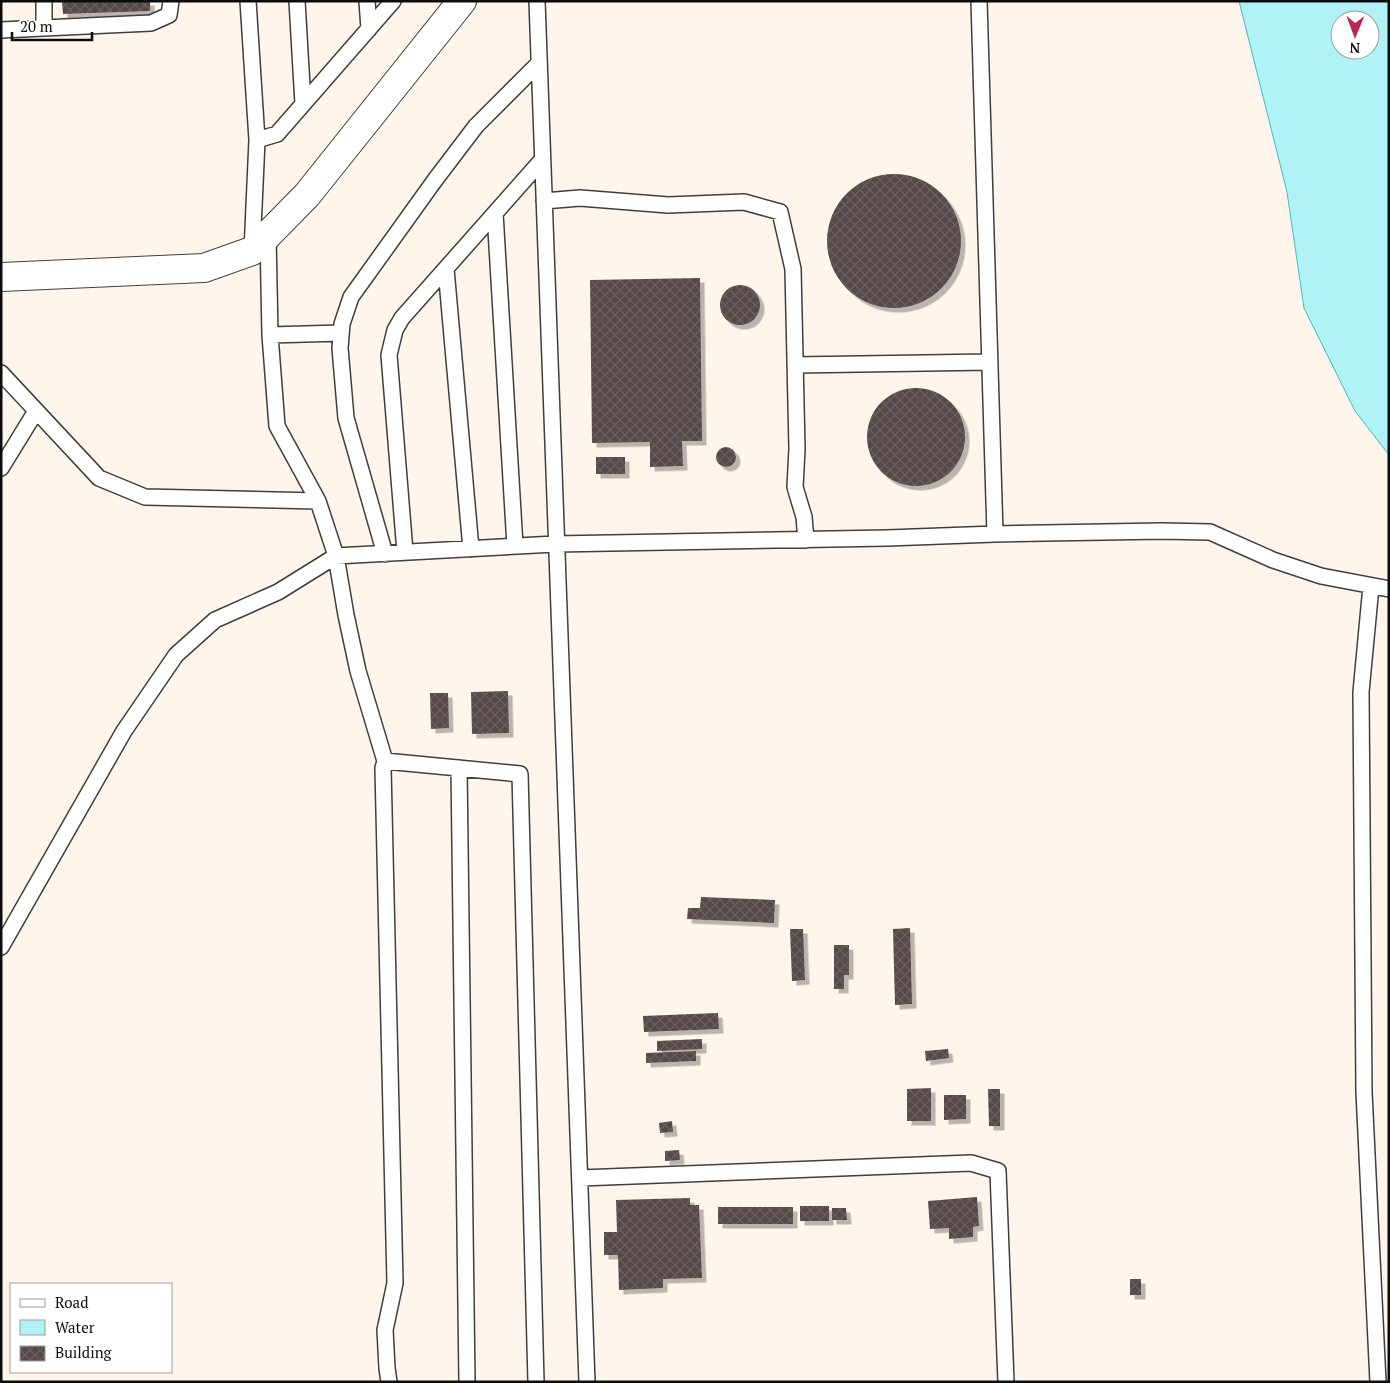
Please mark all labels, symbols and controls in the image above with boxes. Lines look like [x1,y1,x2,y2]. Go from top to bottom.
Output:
scale bar [12,10,92,42]
north arrow [1330,10,1380,60]
text: 20 m [20,16,53,36]
text: N [1349,39,1360,58]
legend [10,1283,172,1373]
text: Road [55,1292,88,1312]
text: Water [55,1317,95,1337]
text: Building [55,1342,113,1362]

